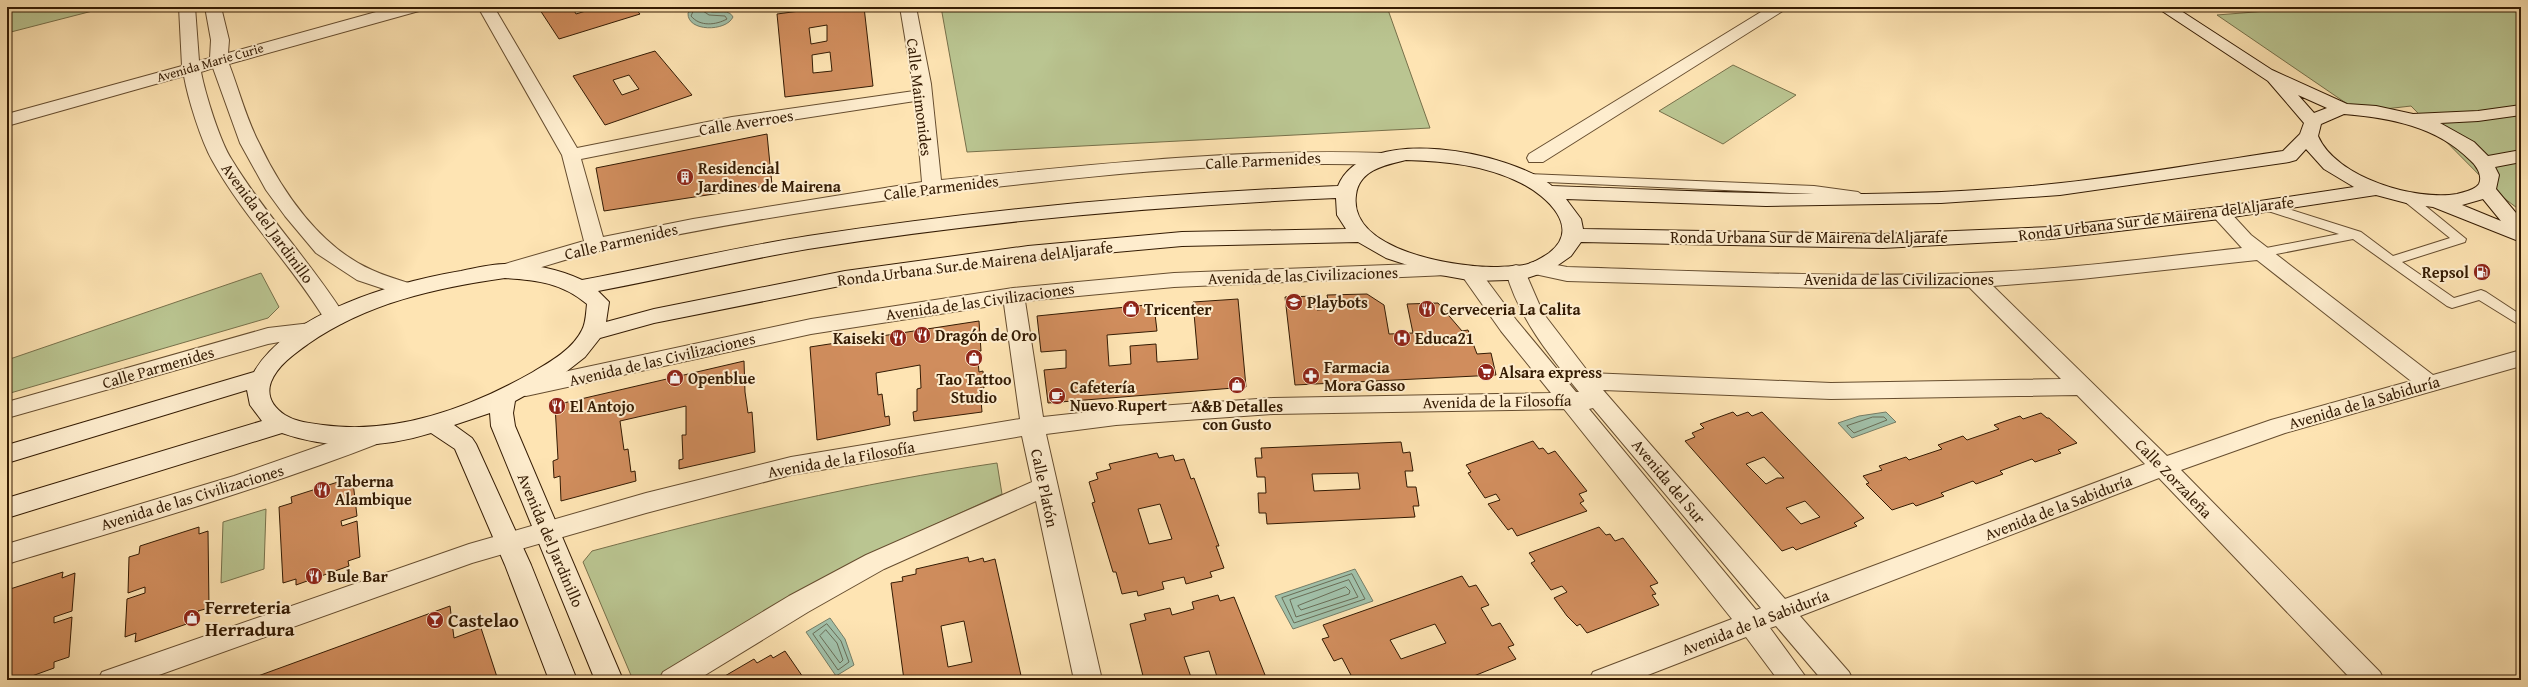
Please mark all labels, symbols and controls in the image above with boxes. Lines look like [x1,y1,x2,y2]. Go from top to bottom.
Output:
street label: Calle Maimonides [901,37,939,157]
street label: Avenida Marie Curie [154,38,266,87]
street label: Calle Averroes [697,103,795,141]
street label: Calle Parmenides [1205,145,1321,175]
place label: Residencial Jardines de Mairena [695,156,842,198]
street label: Avenida del Jardinillo [216,158,320,288]
building icon: Residencial Jardines de Mairena [675,167,695,187]
street label: Calle Parmenides [882,168,1000,206]
street label: Ronda Urbana Sur de Mairena delAljarafe [2017,189,2295,247]
street label: Calle Parmenides [562,216,680,266]
street label: Ronda Urbana Sur de Mairena delAljarafe [1670,225,1948,249]
street label: Ronda Urbana Sur de Mairena delAljarafe [836,234,1114,292]
street label: Avenida de las Civilizaciones [1207,260,1399,290]
place label: Repsol [2422,260,2469,284]
fuel station icon: Repsol [2472,262,2492,282]
street label: Avenida de las Civilizaciones [1804,267,1994,291]
street label: Avenida de las Civilizaciones [884,276,1076,326]
place label: Playbots [1307,290,1368,314]
school or university icon: Playbots [1284,292,1304,312]
place label: Tricenter [1144,297,1212,321]
place label: Cerveceria La Calita [1440,297,1581,321]
shop icon: Tricenter [1121,299,1141,319]
restaurant icon: Cerveceria La Calita [1417,299,1437,319]
place label: Dragón de Oro [935,323,1037,347]
restaurant icon: Dragón de Oro [912,325,932,345]
street label: Avenida de las Civilizaciones [567,326,757,392]
place label: Kaiseki [833,326,885,350]
place label: Educa21 [1415,326,1474,350]
restaurant icon: Kaiseki [888,328,908,348]
hospital icon: Educa21 [1392,328,1412,348]
street label: Calle Parmenides [99,340,217,394]
shop icon: Tao Tattoo Studio [964,348,984,368]
place label: Farmacia Mora Gasso [1324,355,1406,397]
place label: Alsara express [1499,360,1602,384]
supermarket icon: Alsara express [1476,362,1496,382]
place label: Openblue [688,366,755,390]
pharmacy icon: Farmacia Mora Gasso [1301,366,1321,386]
place label: Tao Tattoo Studio [936,367,1012,409]
shop icon: Openblue [665,368,685,388]
street label: Avenida de la Sabiduría [2286,369,2443,435]
place label: Cafetería Nuevo Rupert [1070,375,1167,417]
shop icon: A&B Detalles con Gusto [1227,375,1247,395]
cafe icon: Cafetería Nuevo Rupert [1047,386,1067,406]
street label: Avenida de la Filosofía [1422,388,1572,414]
place label: El Antojo [570,394,635,418]
place label: A&B Detalles con Gusto [1191,394,1283,436]
restaurant icon: El Antojo [547,396,567,416]
street label: Avenida del Sur [1626,433,1712,529]
street label: Calle Zorzaleña [2130,433,2219,524]
street label: Avenida de la Filosofía [766,434,917,484]
street label: Calle Platón [1025,447,1065,529]
street label: Avenida de las Civilizaciones [97,458,287,536]
street label: Avenida de la Sabiduría [1981,468,2136,546]
place label: Taberna Alambique [335,469,412,511]
street label: Avenida del Jardinillo [512,469,590,611]
restaurant icon: Taberna Alambique [312,480,332,500]
place label: Bule Bar [327,564,389,588]
restaurant icon: Bule Bar [304,566,324,586]
street label: Avenida de la Sabiduría [1678,583,1833,661]
place label: Ferreteria Herradura [205,593,295,643]
place label: Castelao [448,606,519,634]
shop icon: Ferreteria Herradura [182,608,202,628]
bar icon: Castelao [425,610,445,630]

